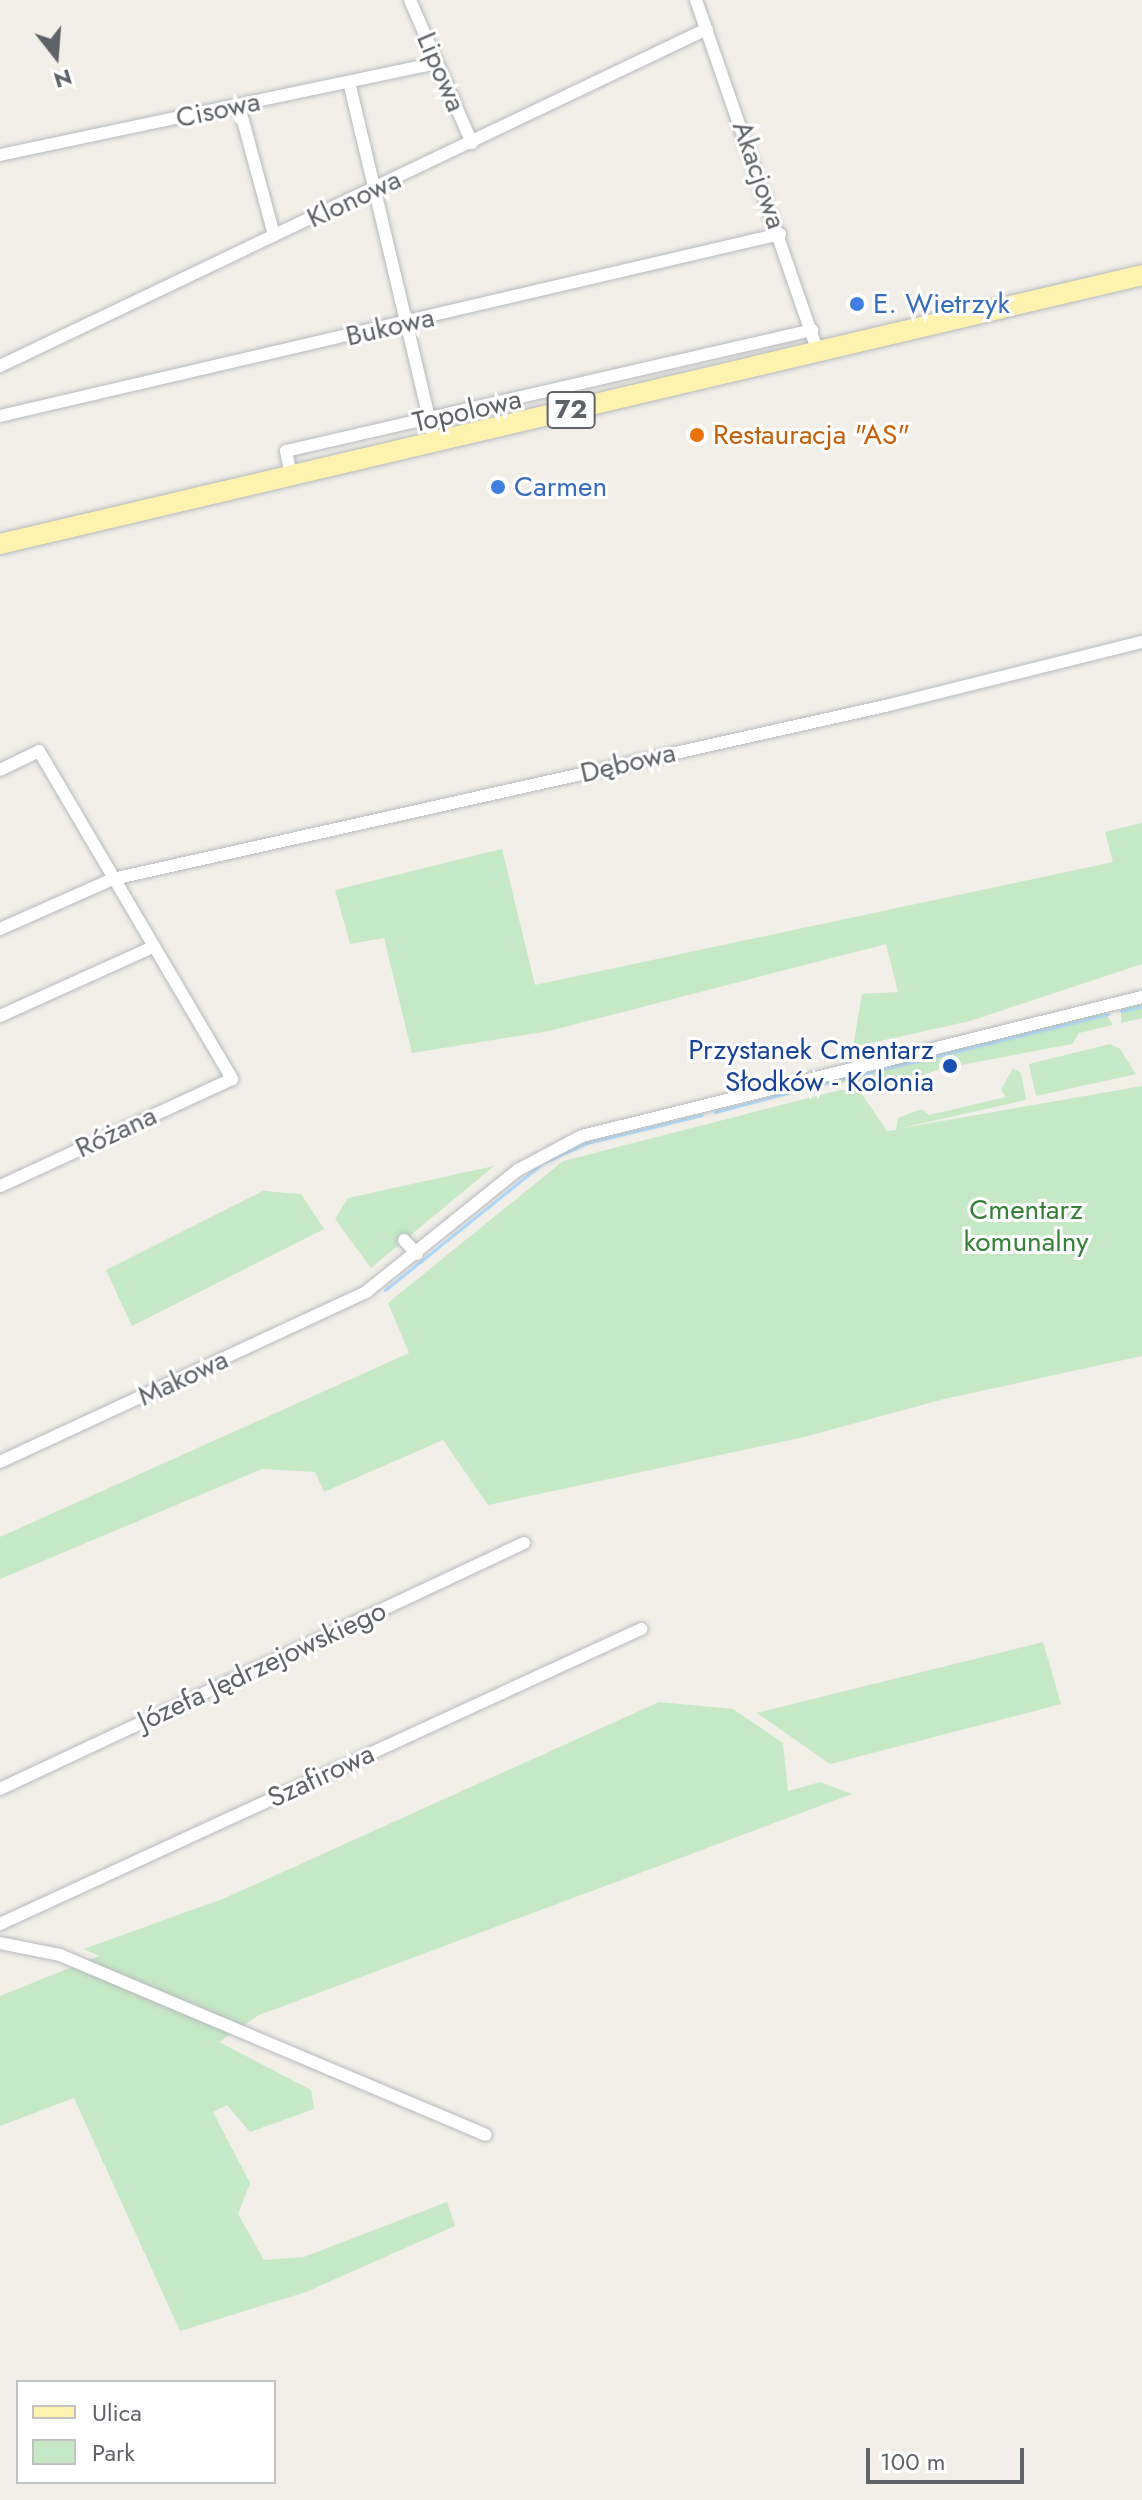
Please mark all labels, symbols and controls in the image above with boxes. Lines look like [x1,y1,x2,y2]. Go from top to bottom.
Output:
north arrow [16,16,96,96]
street label: Lipowa [409,27,473,117]
text: N [50,61,76,97]
street label: Cisowa [173,85,263,135]
street label: Akacjowa [725,117,793,233]
street label: Klonowa [302,163,406,235]
place label: E. Wietrzyk [873,287,1010,321]
marker: E. Wietrzyk [848,295,866,313]
street label: Bukowa [343,301,437,353]
street label: Topolowa [409,382,525,440]
road number: 72 [545,388,597,432]
place label: Restauracja "AS" [713,418,910,452]
marker: Restauracja "AS" [688,426,706,444]
place label: Carmen [514,470,607,504]
marker: Carmen [489,478,507,496]
street label: Dębowa [577,736,679,790]
place label: Przystanek Cmentarz Słodków - Kolonia [688,1033,934,1099]
marker: Przystanek Cmentarz Słodków - Kolonia [941,1057,959,1075]
street label: Różana [70,1099,162,1165]
park label: Cmentarz komunalny [963,1193,1089,1259]
street label: Makowa [133,1343,233,1413]
street label: Józefa Jędrzejowskiego [132,1594,392,1738]
street label: Szafirowa [262,1737,380,1815]
legend [16,2380,276,2484]
text: Ulica [92,2395,142,2430]
scale bar [870,2432,1028,2482]
text: Park [92,2435,135,2470]
text: 100 m [880,2444,946,2479]

